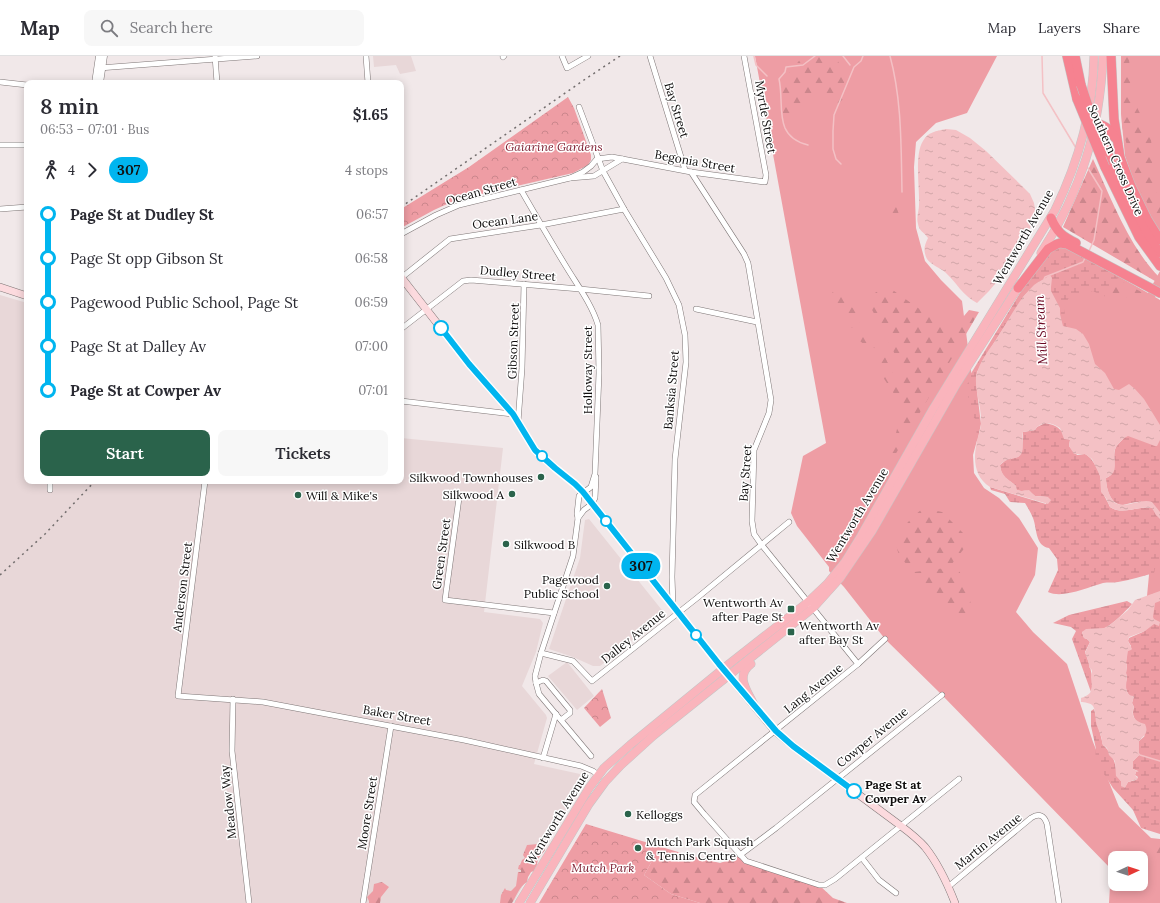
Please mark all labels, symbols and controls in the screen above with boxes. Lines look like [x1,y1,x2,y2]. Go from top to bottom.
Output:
search box [84,10,364,46]
text: Map [20,16,60,40]
icon: search [98,17,120,39]
text: Search here [130,18,213,37]
text: Map [988,19,1016,37]
text: Layers [1038,19,1081,37]
text: Share [1103,19,1140,37]
street label: Myrtle Street [752,79,780,155]
street label: Bay Street [661,81,693,140]
text: 8 min [40,92,99,120]
street label: Southern Cross Drive [1085,102,1147,218]
text: $1.65 [353,105,388,124]
text: 06:53 – 07:01 · Bus [40,121,149,138]
park label: Gaiarine Gardens [505,139,603,154]
street label: Begonia Street [654,147,737,176]
icon: walk [40,159,62,181]
icon: forward [81,159,103,181]
text: 307 [117,161,140,179]
text: 4 [68,162,75,179]
text: 4 stops [345,162,388,179]
street label: Ocean Street [444,174,518,208]
street label: Wentworth Avenue [990,186,1057,287]
text: Page St at Dudley St [70,205,214,224]
text: 06:57 [356,206,388,223]
street label: Ocean Lane [471,208,539,232]
text: Page St opp Gibson St [70,249,223,268]
text: 06:58 [355,250,388,267]
street label: Dudley Street [479,262,557,284]
text: Pagewood Public School, Page St [70,293,298,312]
text: 06:59 [355,294,388,311]
water label: Mill Stream [1031,294,1051,365]
street label: Gibson Street [504,302,522,380]
unlabelled marker [433,320,449,336]
street label: Holloway Street [580,325,595,414]
text: Page St at Dalley Av [70,337,206,356]
text: 07:00 [355,338,388,355]
street label: Banksia Street [660,349,682,430]
text: Page St at Cowper Av [70,381,221,400]
text: 07:01 [358,382,388,399]
button: Start [40,430,210,476]
button: Tickets [218,430,388,476]
street label: Bay Street [736,444,754,502]
unlabelled marker [536,450,548,462]
street label: Wentworth Avenue [823,465,891,565]
place label: Silkwood Townhouses [409,470,533,485]
marker: Silkwood Townhouses [536,472,546,482]
place label: Silkwood A [443,487,504,502]
place label: Will & Mike's [306,488,378,503]
marker: Silkwood A [507,489,517,499]
marker: Will & Mike's [293,490,303,500]
unlabelled marker [600,515,612,527]
street label: Green Street [429,517,453,591]
place label: Silkwood B [514,537,575,552]
marker: Silkwood B [501,539,511,549]
street label: Anderson Street [169,541,195,634]
line badge: 307 [618,553,664,579]
text: 307 [629,557,653,575]
place label: Pagewood Public School [524,572,599,601]
marker: Pagewood Public School [602,581,612,591]
place label: Wentworth Av after Page St [703,595,784,624]
marker: Wentworth Av after Page St [786,604,796,614]
street label: Dalley Avenue [598,605,669,666]
place label: Wentworth Av after Bay St [799,618,880,647]
marker: Wentworth Av after Bay St [786,627,796,637]
unlabelled marker [690,629,702,641]
street label: Lang Avenue [781,659,846,716]
street label: Baker Street [362,702,433,728]
street label: Cowper Avenue [833,703,911,770]
street label: Meadow Way [217,764,239,840]
street label: Wentworth Avenue [522,768,592,868]
street label: Moore Street [354,775,380,851]
place label: Page St at Cowper Av [865,777,927,806]
marker: Page St at Cowper Av [846,783,862,799]
place label: Kelloggs [636,807,683,822]
marker: Kelloggs [623,809,633,819]
street label: Martin Avenue [952,809,1025,873]
place label: Mutch Park Squash & Tennis Centre [646,834,754,863]
marker: Mutch Park Squash & Tennis Centre [633,843,643,853]
north arrow [1108,851,1148,891]
map controls [1108,851,1148,891]
park label: Mutch Park [571,860,635,875]

